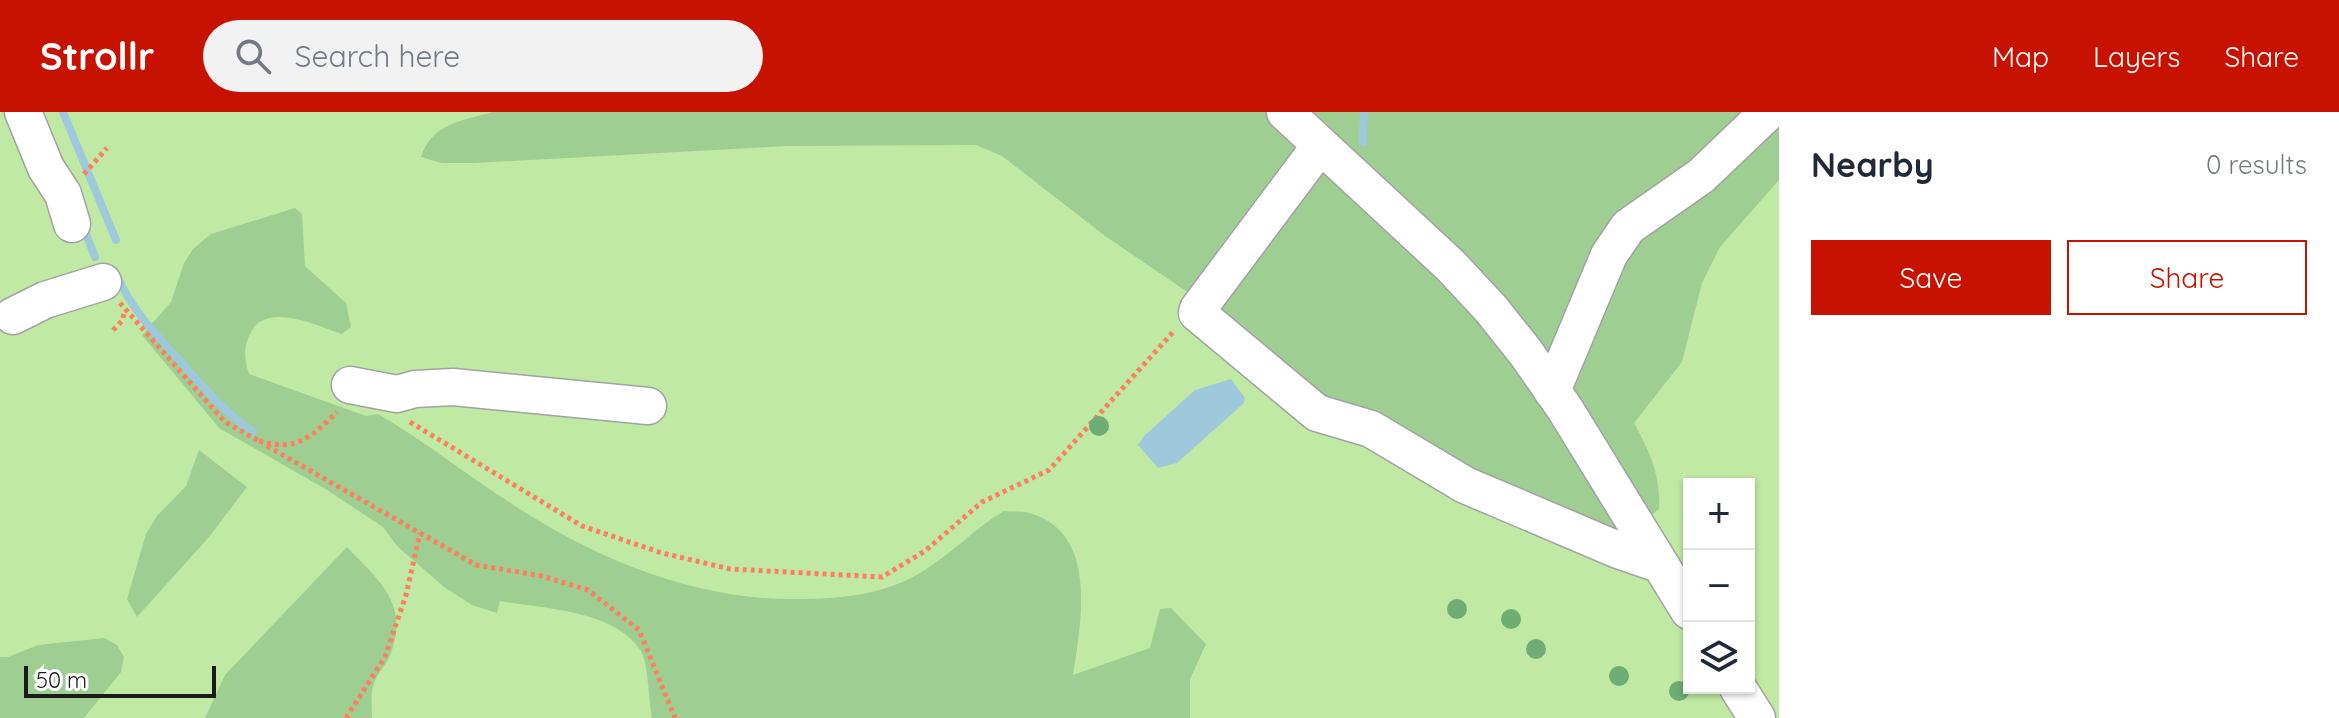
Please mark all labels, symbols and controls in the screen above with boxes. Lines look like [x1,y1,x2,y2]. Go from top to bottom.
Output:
search box [203,20,763,92]
text: Strollr [40,32,155,80]
icon: search [231,34,275,78]
text: Search here [295,37,460,75]
text: Map [1992,39,2049,74]
text: Layers [2093,39,2180,74]
text: Share [2224,39,2299,74]
text: Nearby [1811,143,1934,186]
text: 0 results [2206,148,2307,181]
button: Save [1811,240,2051,315]
button: Share [2067,240,2307,315]
map controls [1683,478,1755,694]
button: + [1683,478,1755,550]
button: − [1683,550,1755,622]
button: layers [1683,622,1755,694]
scale bar [24,662,216,698]
text: 50 m [36,666,87,694]

